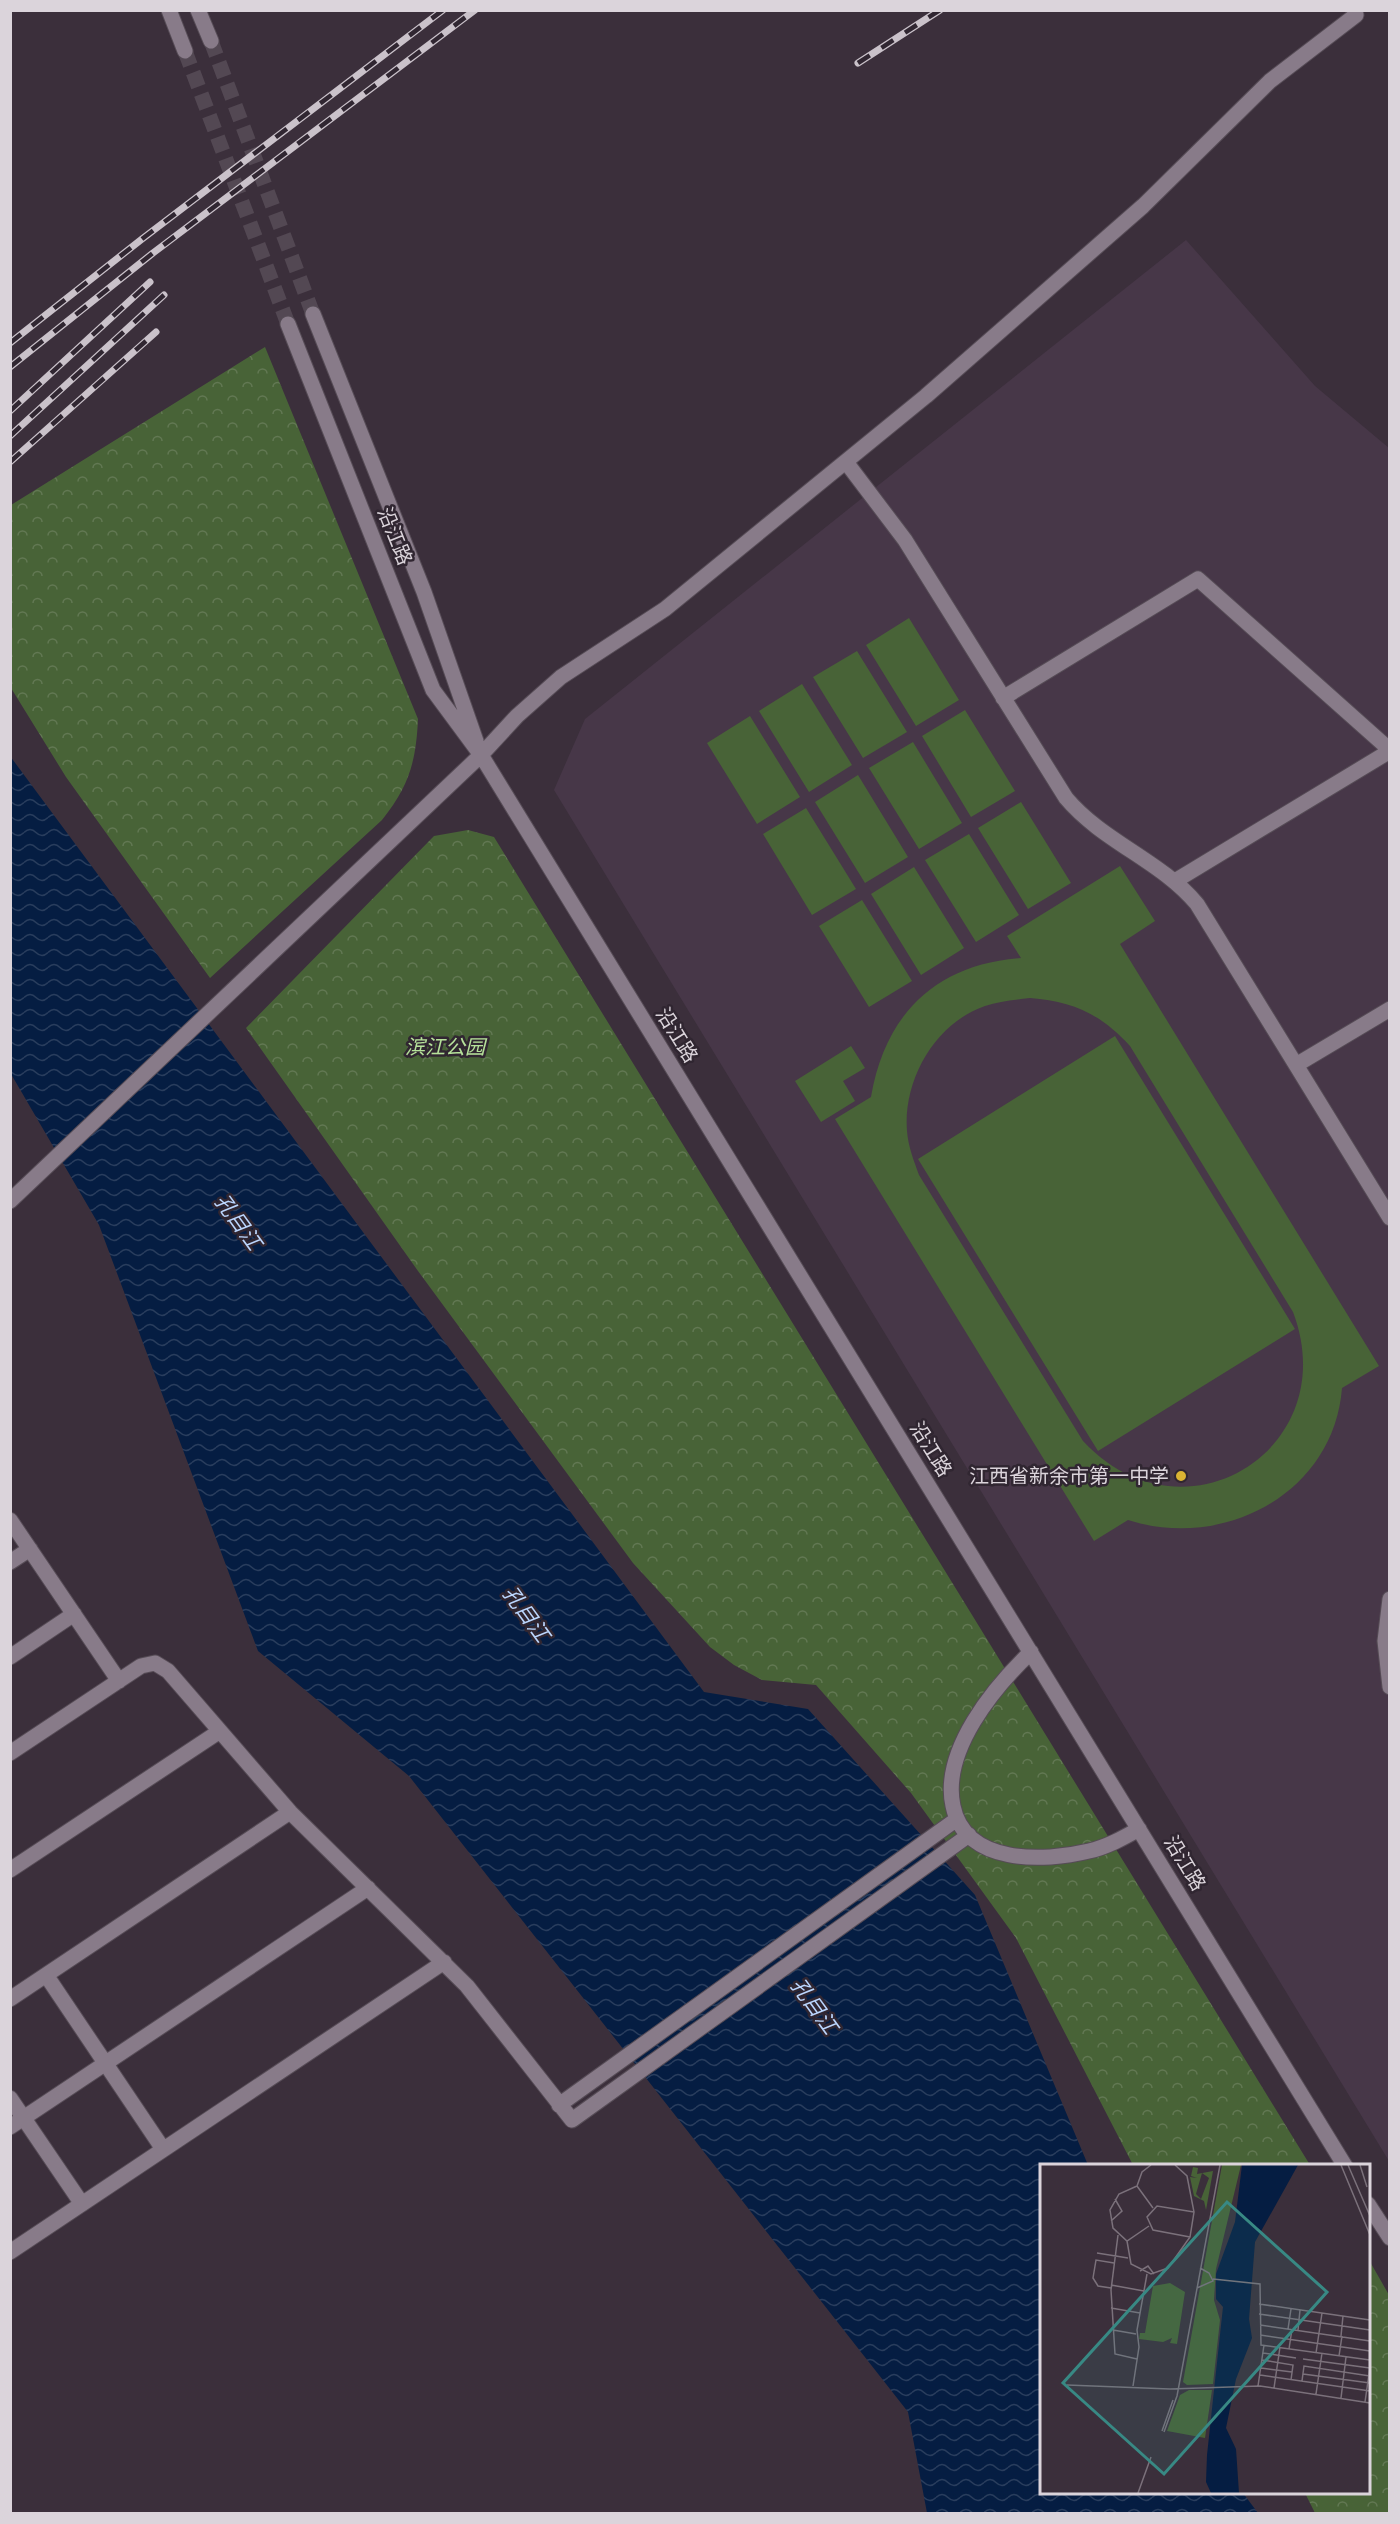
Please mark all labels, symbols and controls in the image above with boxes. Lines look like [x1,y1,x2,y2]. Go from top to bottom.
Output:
street label: 沿江路 [373,504,417,568]
street label: 沿江路 [651,1003,703,1067]
park label: 滨江公园 [405,1035,488,1059]
water label: 孔目江 [209,1189,268,1257]
street label: 沿江路 [905,1417,957,1481]
place label: 江西省新余市第一中学 [969,1464,1169,1488]
marker: 江西省新余市第一中学 [1174,1469,1188,1483]
water label: 孔目江 [497,1581,556,1649]
street label: 沿江路 [1159,1831,1211,1895]
water label: 孔目江 [785,1973,844,2041]
inset map [1040,2164,1370,2494]

